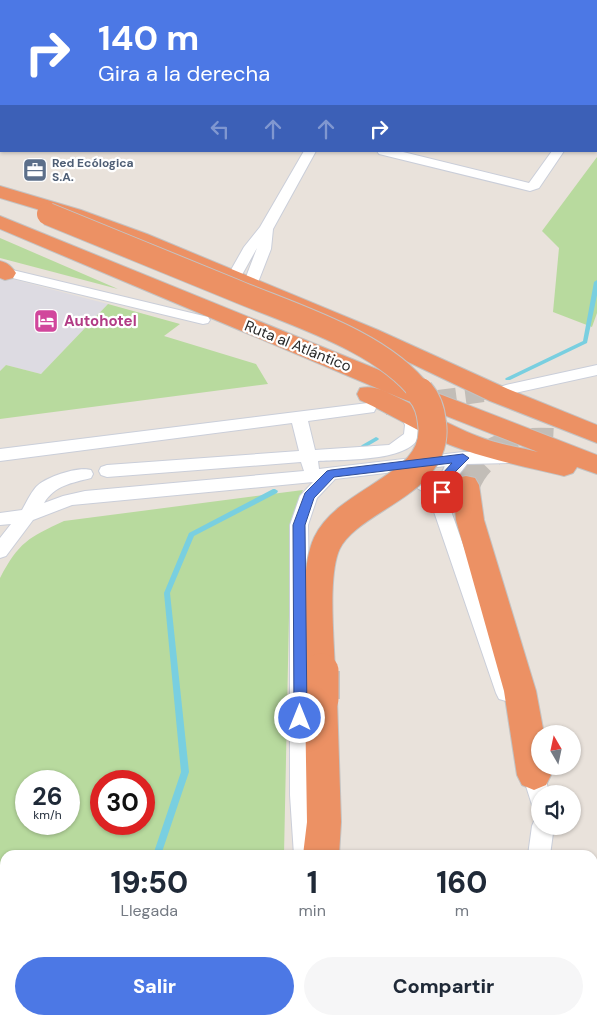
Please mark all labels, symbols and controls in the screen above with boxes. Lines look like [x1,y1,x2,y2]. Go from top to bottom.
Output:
text: 140 m [98,15,199,61]
icon: right [15,20,80,85]
text: Gira a la derecha [98,59,270,88]
icon: left [206,115,234,143]
icon: ahead [259,115,287,143]
icon: ahead [312,115,340,143]
icon: right [365,115,393,143]
place label: Red Ecólogica S.A. [52,155,134,185]
office icon: Red Ecólogica S.A. [22,157,48,183]
hotel icon: Autohotel [33,308,59,334]
place label: Autohotel [64,311,137,331]
street label: Ruta al Atlántico [242,316,354,377]
pin [421,471,463,513]
icon: arrive [428,478,456,506]
position arrow [273,691,325,743]
north arrow [531,725,581,775]
map controls [531,725,581,835]
speed limit sign: 30 [90,770,155,835]
text: 26 [32,780,63,813]
button: sound [531,785,581,835]
text: km/h [33,807,62,823]
text: 19:50 [110,863,188,902]
text: 1 [307,863,318,902]
text: 160 [436,863,488,902]
text: Llegada [121,900,178,921]
text: min [299,900,326,921]
text: m [455,900,469,921]
button: Salir [15,957,294,1015]
button: Compartir [304,957,583,1015]

